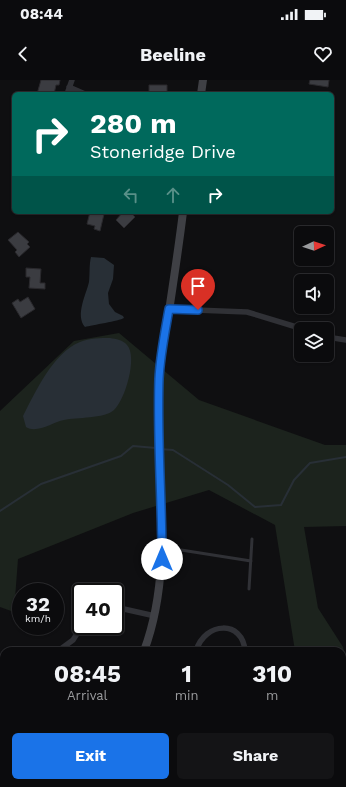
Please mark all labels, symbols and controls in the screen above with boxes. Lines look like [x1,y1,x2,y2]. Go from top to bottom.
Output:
text: 08:44 [20,5,63,23]
icon: back [12,43,34,65]
icon: heart [312,43,334,65]
text: Beeline [140,44,206,65]
text: 280 m [90,107,177,140]
icon: right [24,108,76,160]
text: Stoneridge Drive [90,141,236,162]
icon: left [120,184,142,206]
icon: ahead [162,184,184,206]
icon: right [204,184,226,206]
north arrow [294,226,334,266]
map controls [294,226,334,362]
pin [181,269,215,310]
button: sound [294,274,334,314]
icon: arrive [187,275,209,297]
button: layers [294,322,334,362]
position arrow [141,538,183,580]
speed limit sign: 40 [72,583,124,635]
text: 32 [26,592,50,616]
text: km/h [25,613,51,624]
text: 08:45 [54,660,121,688]
text: 1 [181,660,192,688]
text: 310 [252,660,292,688]
text: Arrival [67,688,108,703]
text: min [175,688,199,703]
text: m [266,688,278,703]
button: Exit [12,733,169,779]
button: Share [177,733,334,779]

